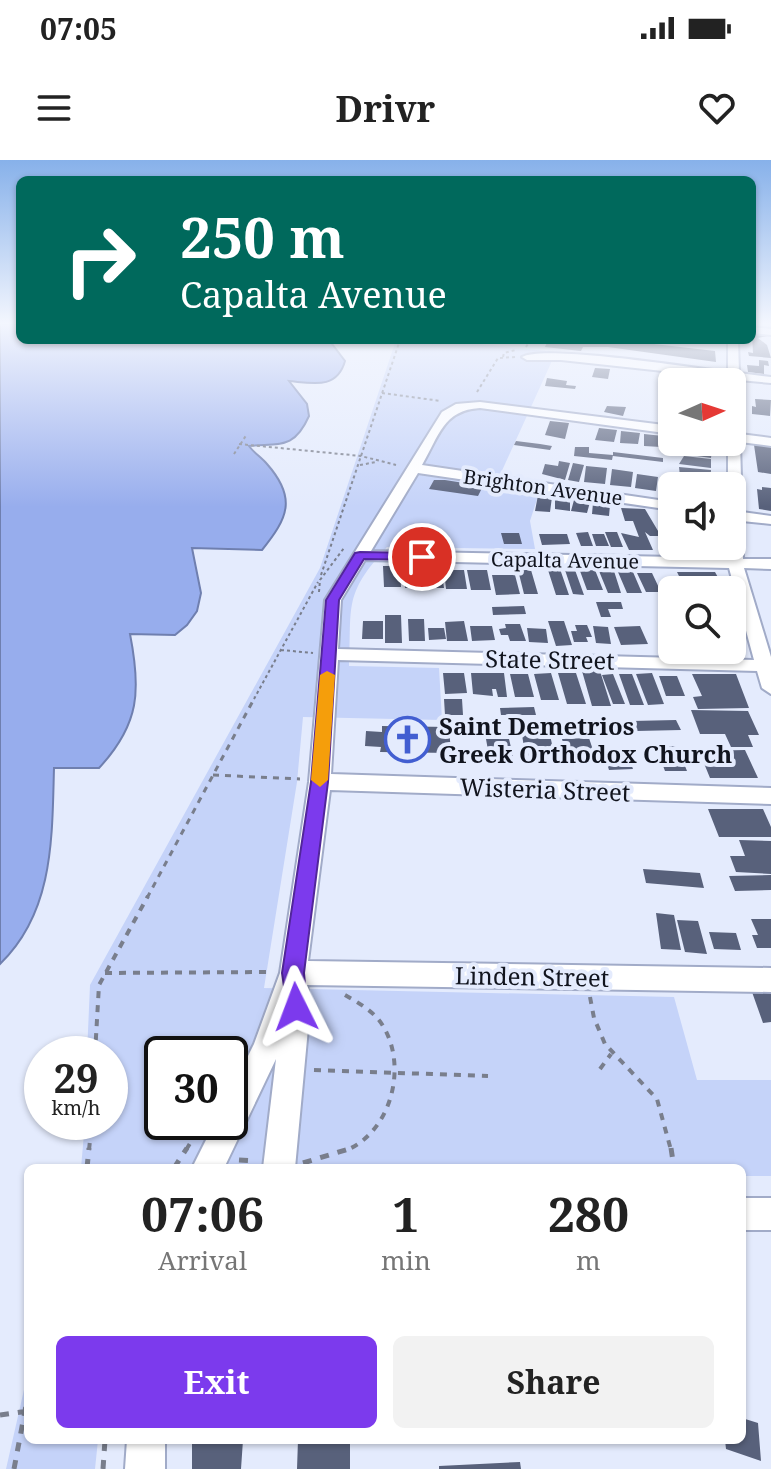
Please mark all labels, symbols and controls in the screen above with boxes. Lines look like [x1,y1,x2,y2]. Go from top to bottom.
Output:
text: 07:05 [40,8,117,49]
text: Drivr [336,84,435,133]
icon: menu [32,86,76,130]
icon: heart [695,86,739,130]
text: 250 m [180,198,345,274]
icon: right [48,208,152,312]
text: Capalta Avenue [180,270,447,319]
north arrow [658,368,746,456]
map controls [658,368,746,664]
street label: Brighton Avenue [462,462,624,512]
button: sound [658,472,746,560]
pin [388,523,456,591]
icon: arrive [400,535,444,579]
street label: Capalta Avenue [491,545,639,575]
button: search [658,576,746,664]
street label: State Street [485,641,615,677]
place label: Saint Demetrios Greek Orthodox Church [439,709,732,770]
church icon: Saint Demetrios Greek Orthodox Church [384,715,432,763]
street label: Wisteria Street [459,770,631,808]
street label: Linden Street [455,958,609,994]
position arrow [254,965,338,1049]
speed limit sign: 30 [144,1036,248,1140]
text: 29 [53,1050,99,1105]
text: km/h [51,1094,101,1121]
text: 07:06 [141,1181,264,1246]
text: 1 [392,1181,419,1246]
text: 280 [548,1181,629,1246]
text: Arrival [158,1242,247,1278]
text: min [381,1242,431,1278]
text: m [576,1242,601,1278]
button: Exit [56,1336,377,1428]
button: Share [393,1336,714,1428]

